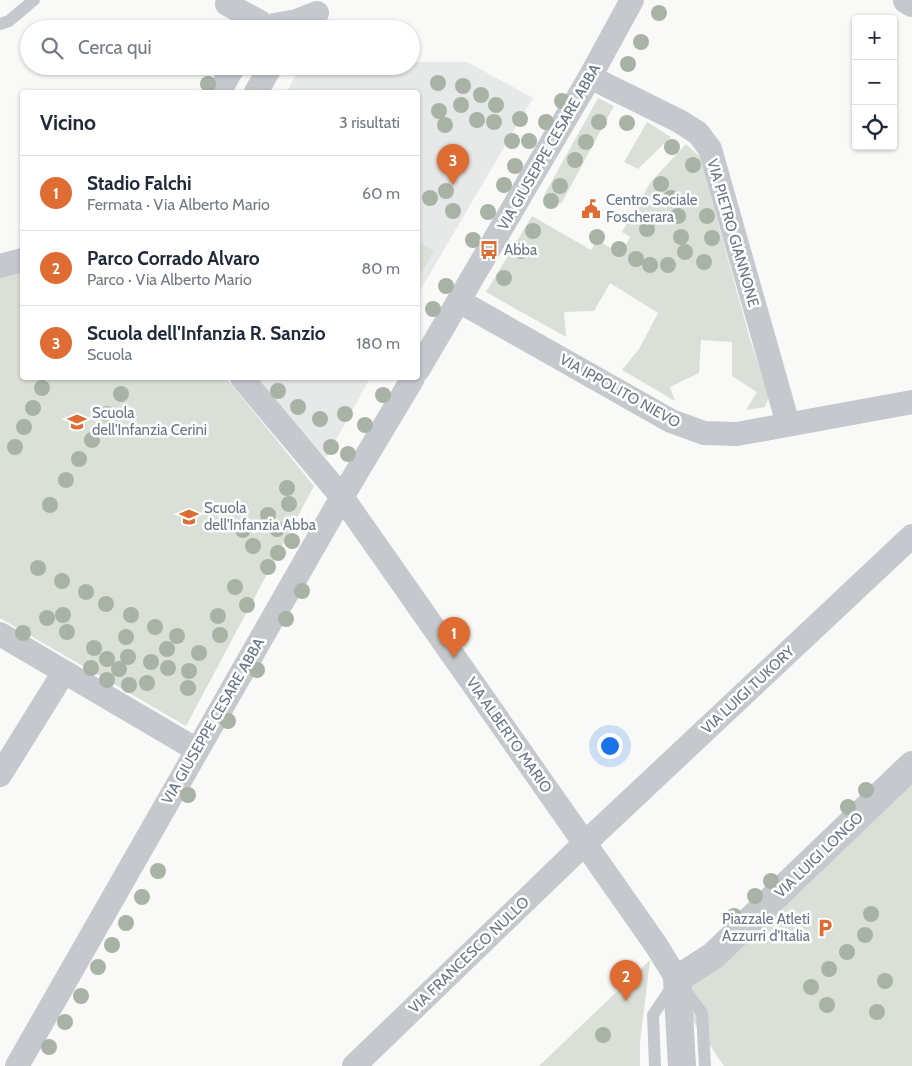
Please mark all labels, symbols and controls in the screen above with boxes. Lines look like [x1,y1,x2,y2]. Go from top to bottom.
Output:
map controls [852,15,897,150]
button: + [852,15,897,60]
search box [20,20,420,75]
icon: search [38,34,66,62]
text: Cerca qui [78,36,152,59]
street label: VIA GIUSEPPE CESARE ABBA [494,60,604,233]
button: − [852,60,897,105]
button: locate [852,105,897,150]
text: Vicino [40,110,96,135]
text: 3 risultati [339,113,400,132]
pin: 3 [437,144,469,185]
street label: VIA PIETRO GIANNONE [703,157,763,309]
text: Stadio Falchi [87,172,192,195]
text: 1 [53,184,59,203]
text: 60 m [362,184,400,203]
place label: Centro Sociale Foscherara [606,191,698,226]
text: Fermata · Via Alberto Mario [87,195,270,214]
public building icon: Centro Sociale Foscherara [580,198,602,220]
bus stop icon: Abba [478,239,500,261]
place label: Abba [504,241,538,259]
text: Parco Corrado Alvaro [87,247,260,270]
text: 2 [52,259,60,278]
text: 80 m [362,259,400,278]
text: Parco · Via Alberto Mario [87,270,252,289]
text: Scuola dell'Infanzia R. Sanzio [87,322,326,345]
text: 3 [52,334,60,353]
text: 180 m [356,334,400,353]
text: Scuola [87,345,132,364]
street label: VIA IPPOLITO NIEVO [556,350,684,432]
place label: Scuola dell'Infanzia Cerini [92,404,207,439]
school or university icon: Scuola dell'Infanzia Cerini [66,411,88,433]
place label: Scuola dell'Infanzia Abba [204,499,317,534]
school or university icon: Scuola dell'Infanzia Abba [178,506,200,528]
pin: 1 [438,617,470,658]
street label: VIA GIUSEPPE CESARE ABBA [158,634,268,807]
street label: VIA LUIGI TUKORY [698,642,799,738]
street label: VIA ALBERTO MARIO [462,674,556,796]
your location [597,733,623,759]
street label: VIA LUIGI LONGO [771,808,867,902]
street label: VIA FRANCESCO NULLO [405,893,533,1017]
place label: Piazzale Atleti Azzurri d'Italia [722,910,811,945]
parking icon: Piazzale Atleti Azzurri d'Italia [814,917,836,939]
pin: 2 [610,960,642,1001]

